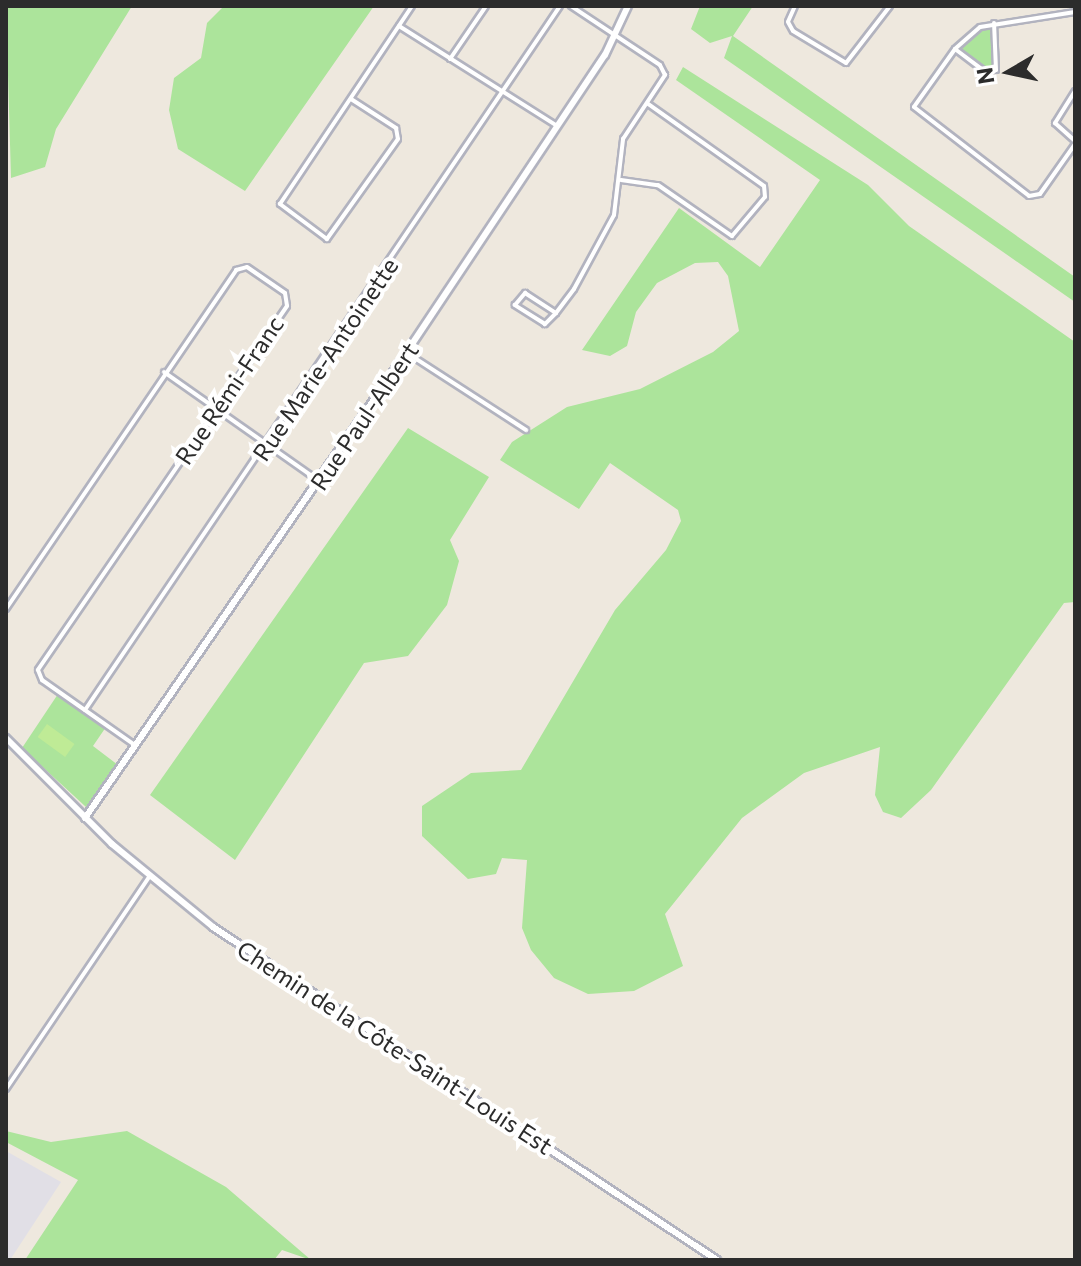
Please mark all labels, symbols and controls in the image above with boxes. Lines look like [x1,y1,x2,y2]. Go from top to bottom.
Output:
north arrow [969,32,1049,112]
text: N [970,66,999,86]
street label: Rue Marie-Antoinette [246,252,404,466]
street label: Rue Rémi-Franc [169,310,289,470]
street label: Rue Paul-Albert [304,337,424,495]
street label: Chemin de la Côte-Saint-Louis Est [232,934,558,1160]

